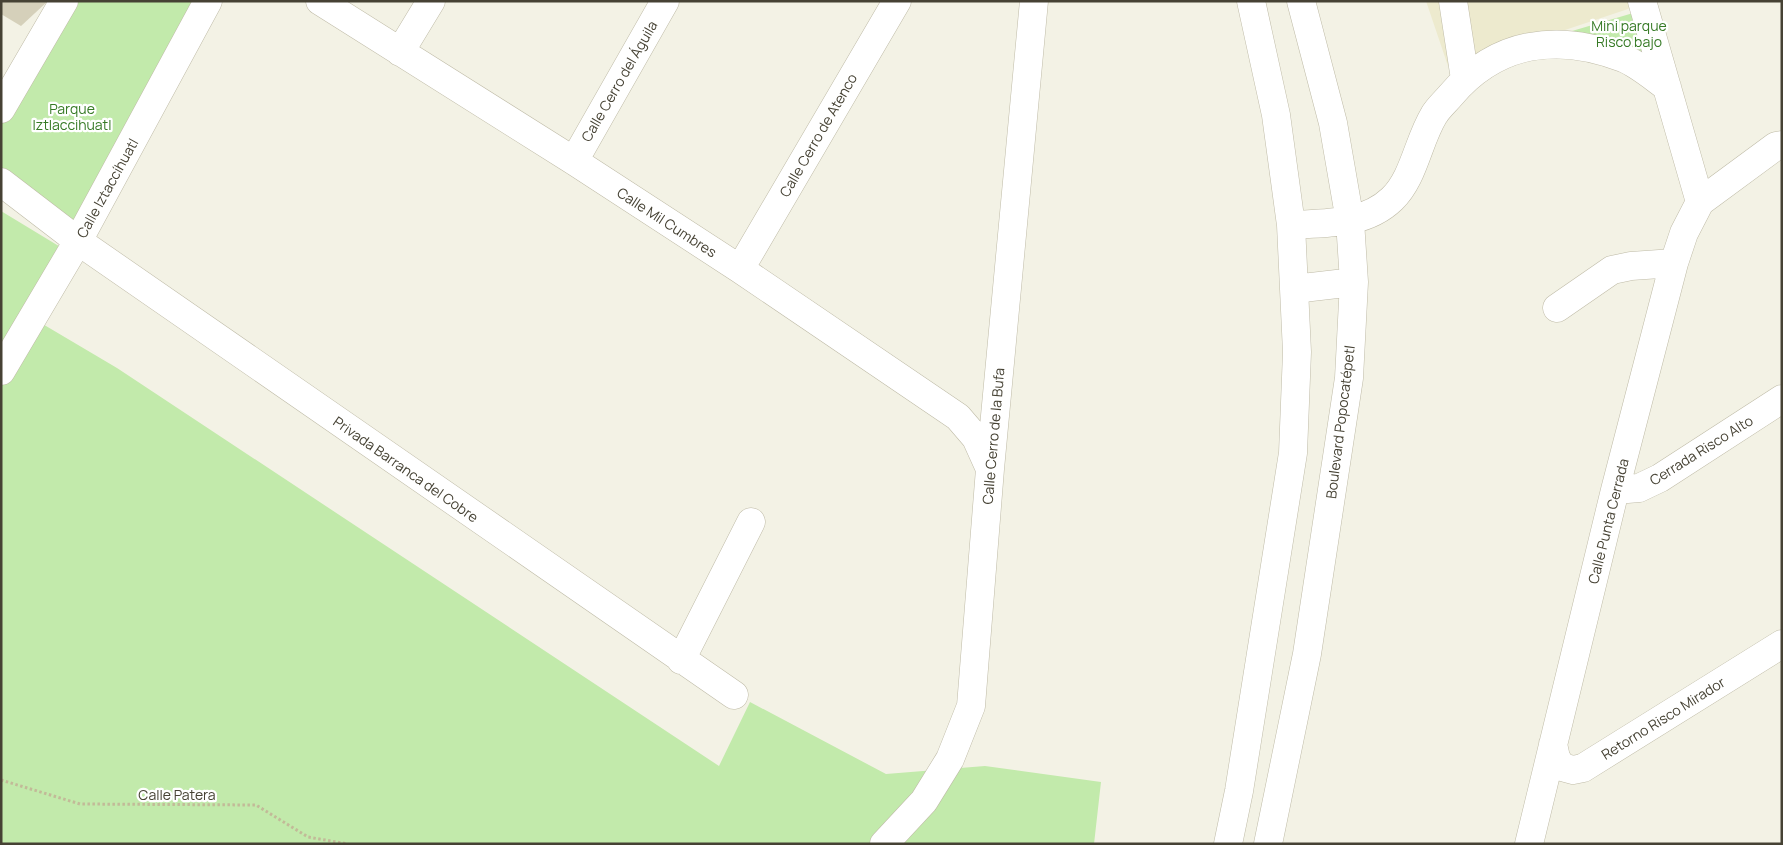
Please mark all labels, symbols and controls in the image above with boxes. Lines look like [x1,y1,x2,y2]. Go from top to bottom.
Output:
park label: Mini parque Risco bajo [1591,16,1667,51]
street label: Calle Cerro del Águila [577,17,661,145]
street label: Calle Cerro de Atenco [775,70,861,200]
park label: Parque Iztlaccihuatl [33,99,111,134]
street label: Calle Iztaccíhuatl [72,135,142,241]
street label: Calle Mil Cumbres [613,183,721,261]
street label: Boulevard Popocatépetl [1321,344,1359,500]
street label: Calle Cerro de la Bufa [978,367,1008,505]
street label: Cerrada Risco Alto [1646,411,1756,489]
street label: Privada Barranca del Cobre [330,412,482,526]
street label: Calle Punta Cerrada [1583,456,1633,586]
street label: Retorno Risco Mirador [1598,672,1728,764]
street label: Calle Patera [138,785,216,804]

